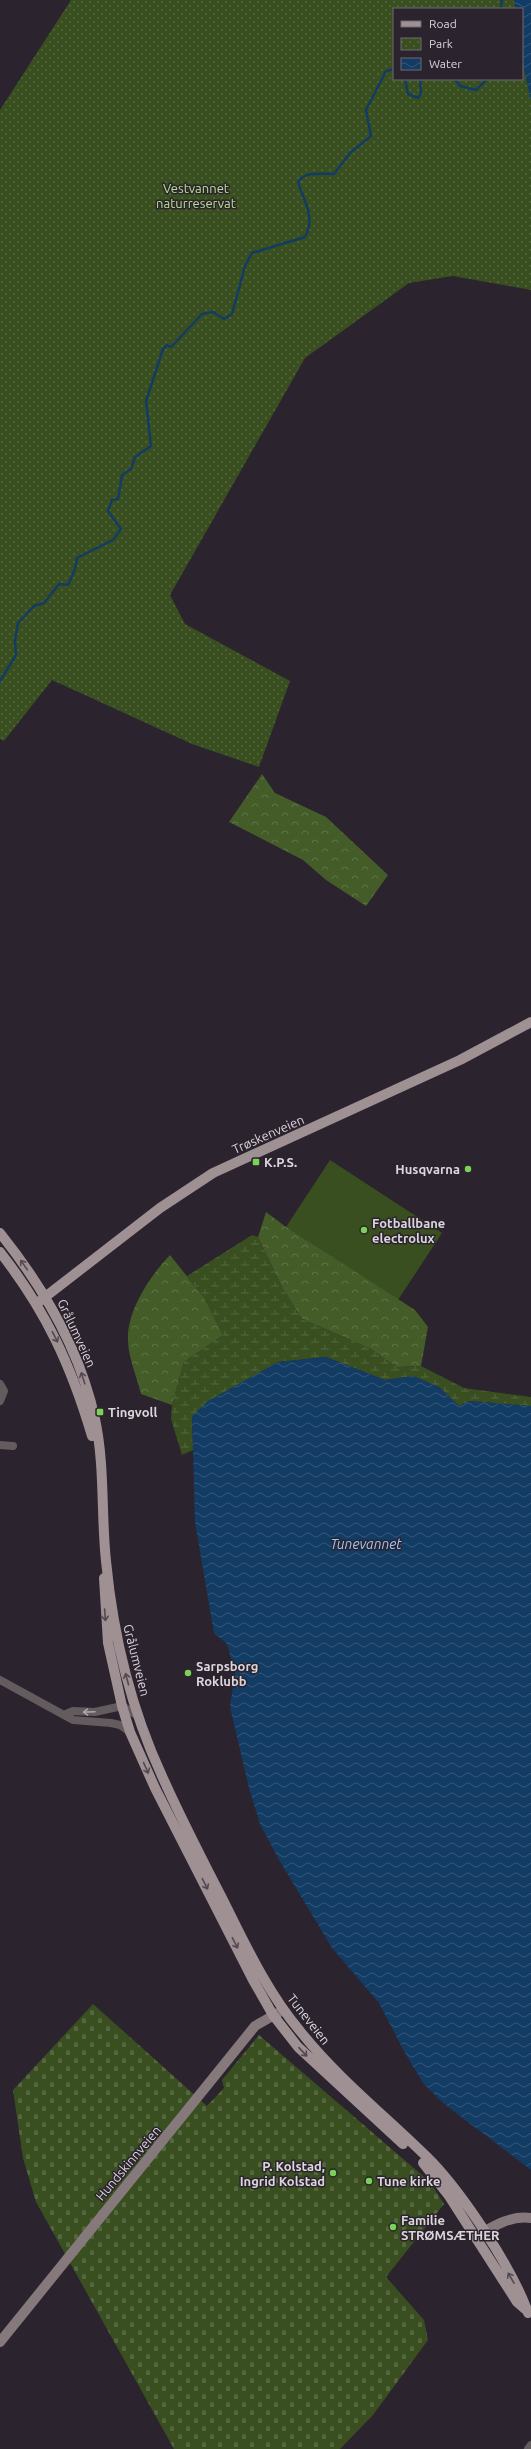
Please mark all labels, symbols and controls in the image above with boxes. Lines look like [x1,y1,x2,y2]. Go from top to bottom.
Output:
legend [393,8,523,80]
text: Road [429,17,457,30]
text: Park [429,37,453,50]
text: Water [429,57,462,70]
park label: Vestvannet naturreservat [156,181,236,210]
street label: Trøskenveien [230,1112,306,1156]
place label: K.P.S. [264,1155,297,1169]
marker: K.P.S. [251,1157,261,1167]
place label: Husqvarna [395,1162,460,1176]
marker: Husqvarna [463,1164,473,1174]
place label: Fotballbane electrolux [372,1216,445,1245]
marker: Fotballbane electrolux [359,1225,369,1235]
one-way arrow [20,1260,28,1271]
street label: Grålumveien [55,1297,99,1369]
one-way arrow [52,1331,60,1343]
one-way arrow [79,1371,86,1384]
place label: Tingvoll [108,1405,157,1419]
marker: Tingvoll [95,1407,105,1417]
water label: Tunevannet [330,1536,402,1552]
one-way arrow [101,1608,108,1621]
street label: Grålumveien [121,1623,153,1697]
place label: Sarpsborg Roklubb [196,1659,258,1688]
marker: Sarpsborg Roklubb [183,1668,193,1678]
one-way arrow [123,1673,131,1686]
one-way arrow [83,1708,96,1715]
one-way arrow [143,1762,150,1774]
one-way arrow [202,1878,209,1890]
one-way arrow [231,1936,239,1948]
street label: Tuneveien [285,1991,333,2047]
one-way arrow [298,2047,307,2057]
street label: Hundskinnveien [93,2123,163,2203]
place label: P. Kolstad, Ingrid Kolstad [240,2159,325,2188]
marker: P. Kolstad, Ingrid Kolstad [328,2168,338,2178]
place label: Tune kirke [377,2174,440,2188]
marker: Tune kirke [364,2176,374,2186]
place label: Familie STRØMSÆTHER [401,2213,500,2242]
marker: Familie STRØMSÆTHER [388,2222,398,2232]
one-way arrow [507,2272,515,2284]

